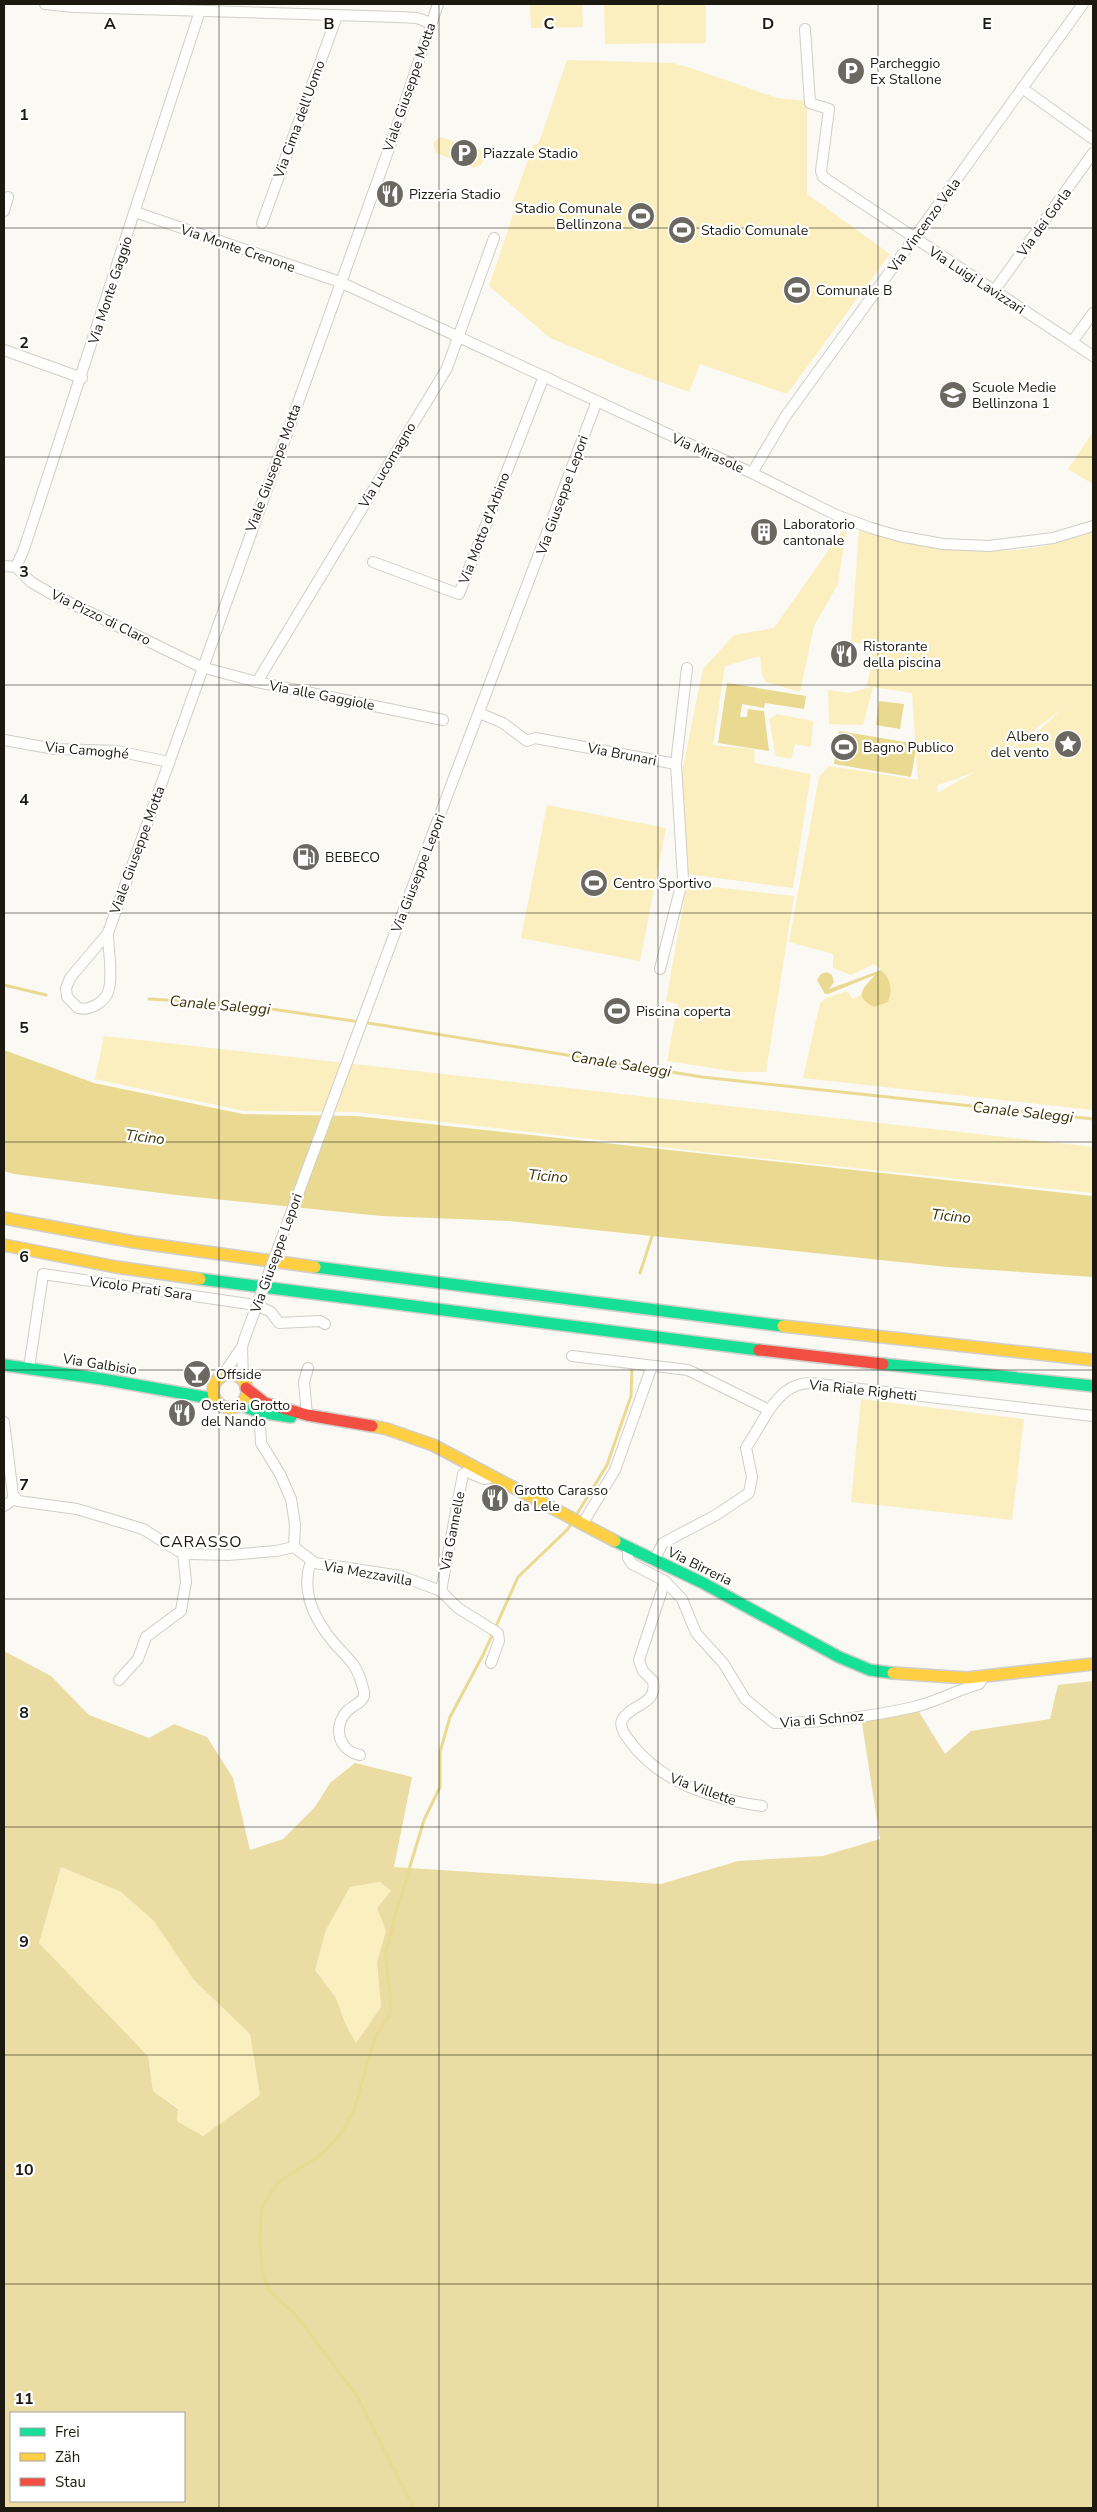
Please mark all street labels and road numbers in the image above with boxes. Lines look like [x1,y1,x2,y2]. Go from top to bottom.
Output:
street label: Viale Giuseppe Motta [378,20,440,155]
street label: Via Cima dell'Uomo [269,58,330,182]
street label: Via Vincenzo Vela [883,174,965,277]
street label: Via dei Gorla [1012,184,1076,261]
street label: Via Monte Crenone [177,220,298,277]
street label: Via Monte Gaggio [84,234,137,348]
street label: Via Luigi Lavizzari [924,242,1029,319]
street label: Viale Giuseppe Motta [241,401,305,536]
street label: Via Lucomagno [354,419,421,512]
street label: Via Mirasole [668,429,747,478]
street label: Via Giuseppe Lepori [532,433,593,559]
street label: Via Motto d'Arbino [454,469,515,588]
street label: Via Pizzo di Claro [47,585,154,650]
street label: Via alle Gaggiole [267,676,376,715]
street label: Via Camoghé [43,737,130,764]
street label: Via Brunari [585,738,658,770]
street label: Viale Giuseppe Motta [105,783,169,918]
street label: Via Giuseppe Lepori [387,811,450,936]
street label: Via Giuseppe Lepori [246,1191,307,1317]
street label: Vicolo Prati Sara [87,1272,194,1305]
street label: Via Galbisio [60,1349,139,1380]
street label: Via Riale Righetti [807,1375,918,1406]
street label: Via Gannelle [435,1490,469,1573]
street label: Via Birreria [663,1542,735,1590]
street label: Via Mezzavilla [321,1556,414,1591]
street label: Via di Schnoz [778,1706,865,1733]
street label: Via Villette [666,1768,739,1810]

